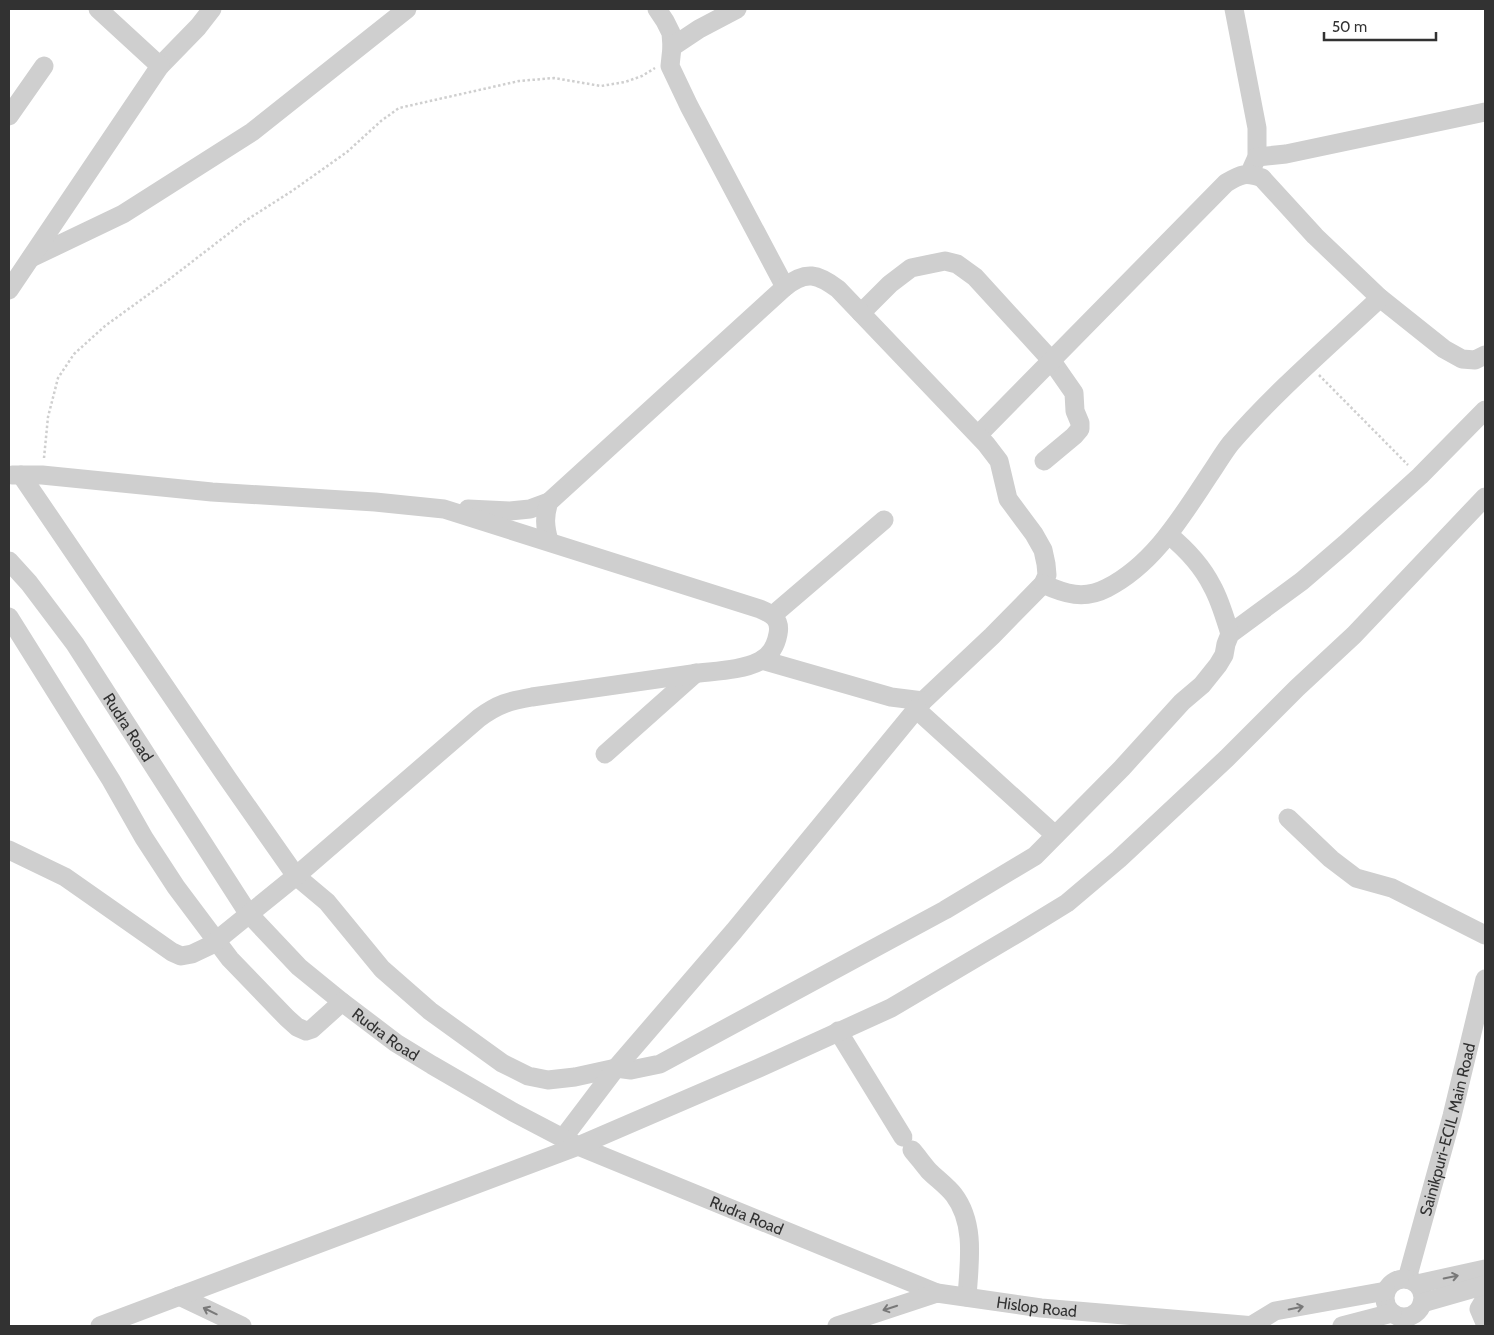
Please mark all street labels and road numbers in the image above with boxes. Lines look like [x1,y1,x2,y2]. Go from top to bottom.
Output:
street label: Rudra Road [99,689,157,765]
street label: Rudra Road [349,1004,423,1064]
street label: Sainikpuri-ECIL Main Road [1415,1041,1479,1218]
street label: Rudra Road [707,1192,786,1239]
street label: Hislop Road [995,1292,1078,1320]

